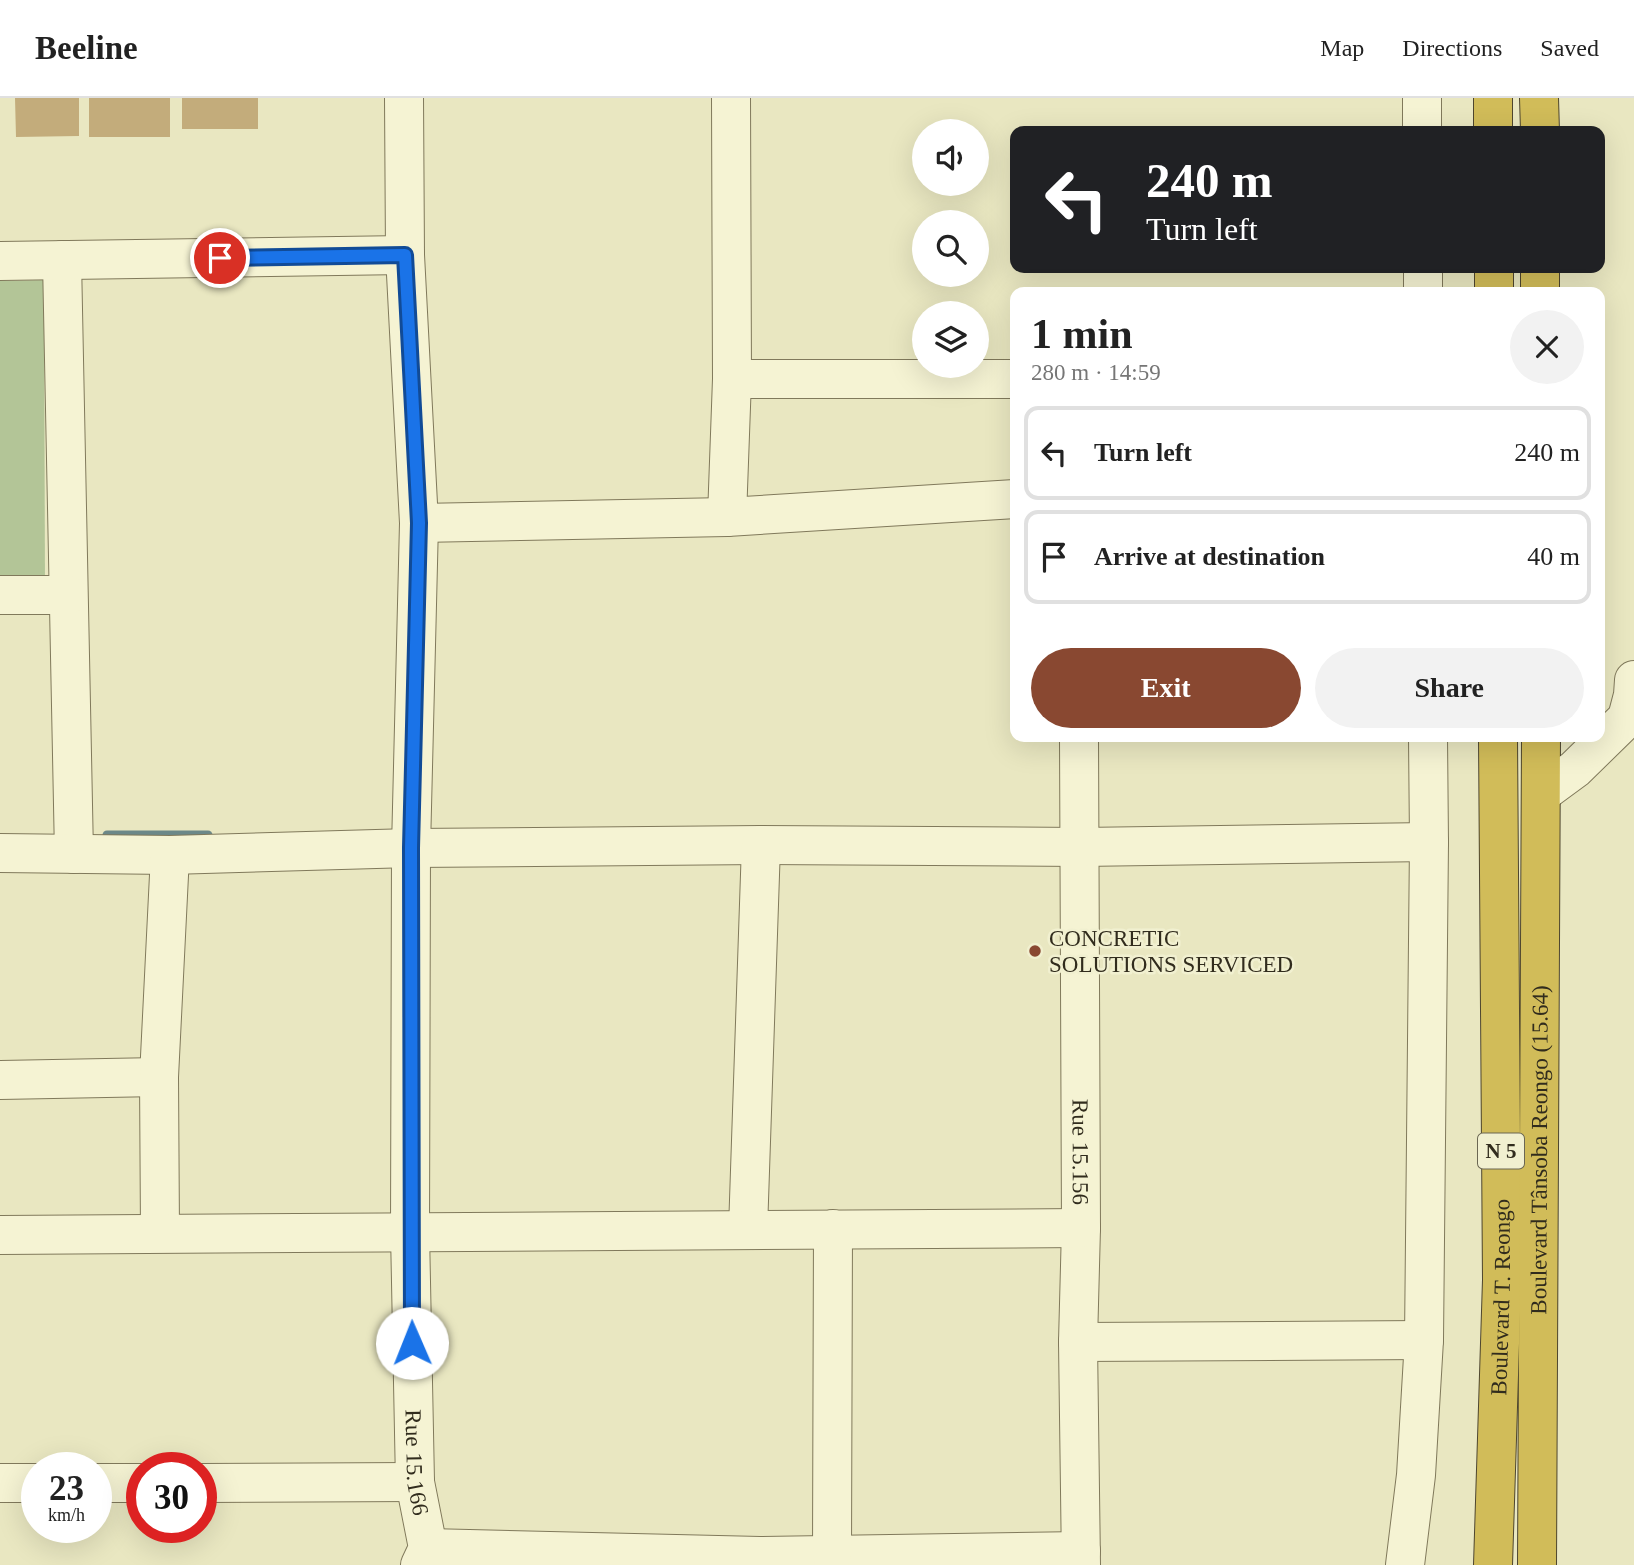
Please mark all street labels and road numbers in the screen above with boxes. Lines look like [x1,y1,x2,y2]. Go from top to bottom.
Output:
street label: Boulevard Tânsoba Reongo (15.64) [1526,985,1552,1315]
street label: Rue 15.156 [1068,1099,1093,1205]
road number: N 5 [1478,1134,1524,1168]
street label: Boulevard T. Reongo [1486,1199,1515,1396]
street label: Rue 15.166 [401,1409,434,1517]

